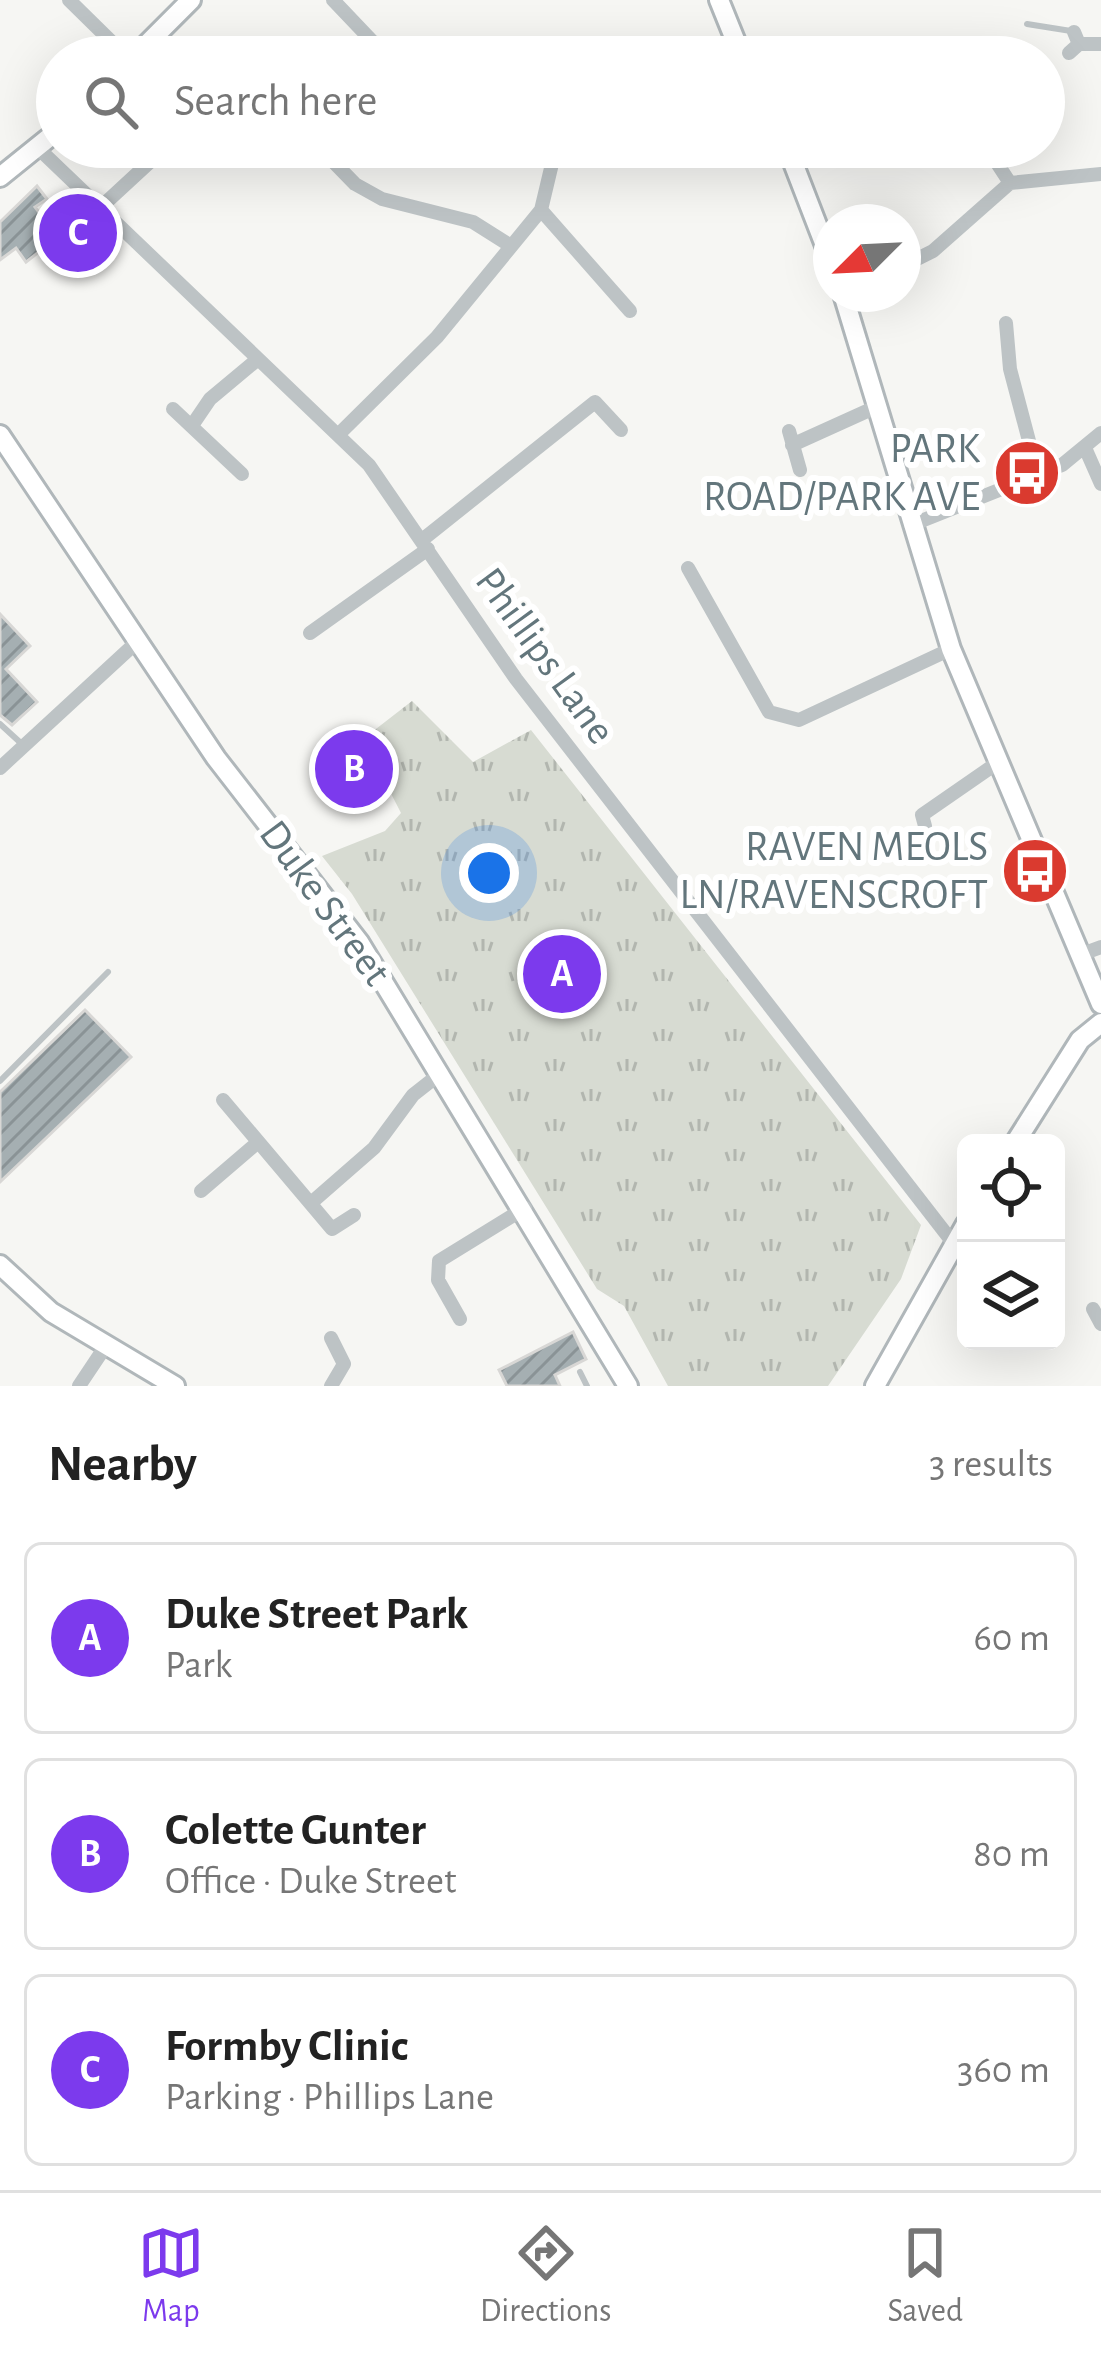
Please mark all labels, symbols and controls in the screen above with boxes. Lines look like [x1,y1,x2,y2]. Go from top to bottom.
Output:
search box [36,36,1065,168]
icon: search [78,69,144,135]
text: Search here [174,79,377,124]
pin: C [39,188,117,278]
north arrow [813,204,921,312]
place label: PARK ROAD/PARK AVE [703,428,980,518]
bus stop icon: PARK ROAD/PARK AVE [992,438,1062,508]
street label: Phillips Lane [467,560,623,752]
pin: B [315,724,393,814]
street label: Duke Street [252,813,398,993]
place label: RAVEN MEOLS LN/RAVENSCROFT [679,826,988,916]
bus stop icon: RAVEN MEOLS LN/RAVENSCROFT [1000,836,1070,906]
your location [459,843,519,903]
pin: A [523,929,601,1019]
map controls [957,1134,1065,1350]
button: locate [957,1134,1065,1242]
button: layers [957,1242,1065,1350]
text: Nearby [48,1439,197,1490]
text: 3 results [929,1445,1053,1484]
text: Duke Street Park [165,1592,468,1637]
text: A [78,1619,102,1658]
text: 60 m [973,1619,1050,1658]
text: Park [165,1646,232,1685]
text: Colette Gunter [165,1808,426,1853]
text: B [79,1835,101,1874]
text: 80 m [973,1835,1050,1874]
text: Office · Duke Street [165,1862,456,1901]
text: Formby Clinic [165,2024,408,2069]
text: C [80,2051,100,2090]
text: 360 m [957,2051,1050,2090]
text: Parking · Phillips Lane [165,2078,494,2117]
tab: Map [138,2220,204,2332]
tab: Directions [480,2220,611,2332]
tab: Saved [887,2220,963,2332]

